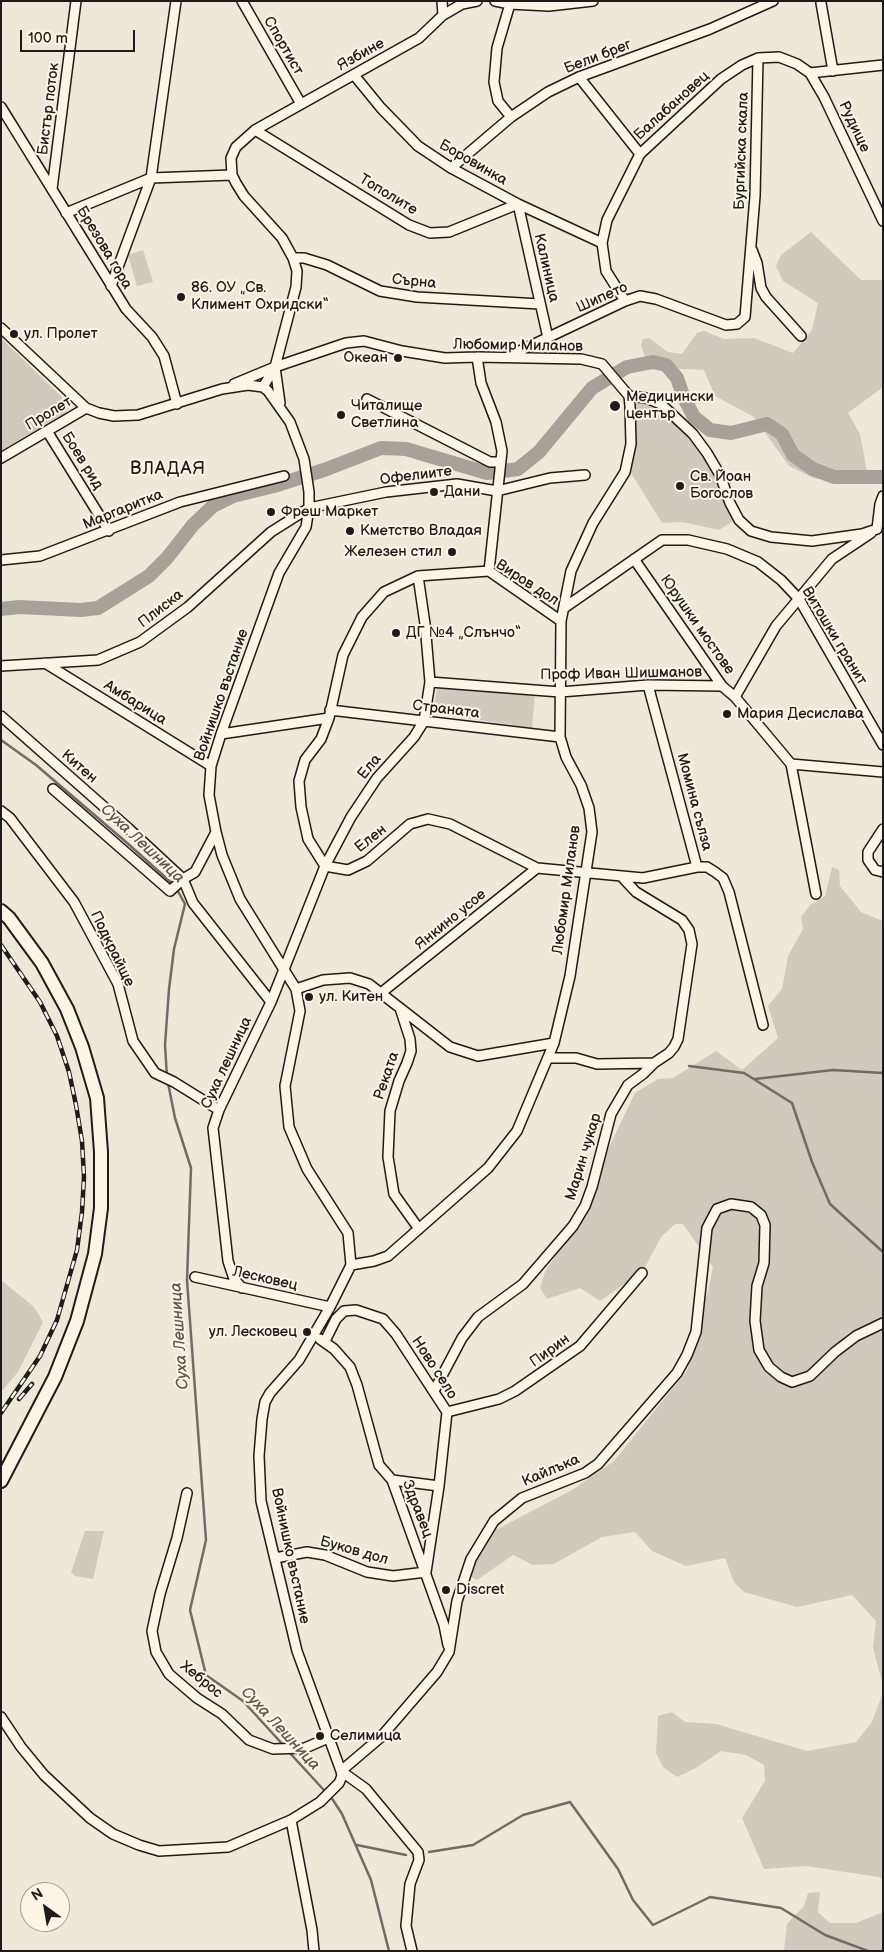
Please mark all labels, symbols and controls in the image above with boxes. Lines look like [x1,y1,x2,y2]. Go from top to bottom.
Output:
street label: Спортист [259,14,307,78]
scale bar [22,20,138,52]
text: 100 m [28,29,68,48]
street label: Язбине [334,35,388,75]
street label: Бели брег [562,36,634,78]
street label: Бистър поток [34,62,64,156]
street label: Балабановец [631,67,713,145]
street label: Бургийска скала [731,92,753,210]
street label: Рудище [834,98,874,156]
street label: Боровинка [436,136,510,190]
street label: Тополите [355,171,421,219]
street label: Брезова гора [72,203,136,293]
street label: Калиница [529,232,563,304]
street label: Сърна [391,271,437,293]
place label: 86. ОУ „Св. Климент Охридски“ [191,279,329,314]
street label: Шипето [573,279,631,317]
marker: 86. ОУ „Св. Климент Охридски“ [175,291,187,303]
place label: ул. Пролет [24,325,98,343]
marker: ул. Пролет [8,328,20,340]
street label: Любомир Миланов [453,336,583,356]
place label: Океан [344,349,388,367]
marker: Океан [392,352,404,364]
place label: Медицински център [626,388,714,423]
street label: Пролет [22,393,76,435]
place label: Читалище Светлина [351,397,422,432]
marker: Медицински център [608,399,622,413]
marker: Читалище Светлина [335,409,347,421]
street label: Боев рид [57,429,107,493]
district label: ВЛАДАЯ [129,458,207,480]
street label: Офелиите [379,463,453,489]
place label: Св. Йоан Богослов [690,468,753,503]
marker: Св. Йоан Богослов [674,480,686,492]
place label: Дани [444,483,480,501]
street label: Маргаритка [80,486,166,534]
marker: Дани [428,486,440,498]
place label: Фреш Маркет [281,503,378,521]
marker: Фреш Маркет [265,506,277,518]
place label: Кметство Владая [360,522,482,540]
marker: Кметство Владая [344,525,356,537]
place label: Железен стил [344,543,442,561]
marker: Железен стил [446,546,458,558]
street label: Виров дол [492,556,562,610]
street label: Юрушки мостове [656,572,738,678]
street label: Витошки гранит [798,584,870,688]
street label: Плиска [135,586,187,632]
place label: ДГ №4 „Слънчо“ [406,624,521,642]
street label: Войнишко въстание [191,627,253,763]
marker: ДГ №4 „Слънчо“ [390,627,402,639]
street label: Проф Иван Шишманов [540,664,702,684]
street label: Амбарица [100,677,170,729]
street label: Страната [411,697,481,723]
place label: Мария Десислава [737,705,864,723]
marker: Мария Десислава [721,708,733,720]
street label: Китен [57,746,101,788]
street label: Ела [354,751,386,783]
street label: Момина сълза [672,751,716,853]
water label: Суха Лешница [96,800,188,888]
street label: Елен [352,821,390,857]
street label: Любомир Миланов [549,824,585,956]
street label: Янкино усое [412,886,490,954]
street label: Подкрайще [86,908,138,990]
place label: ул. Китен [319,988,383,1006]
marker: ул. Китен [303,991,315,1003]
street label: Суха лешница [198,1014,256,1112]
street label: Реката [370,1049,404,1103]
street label: Марин чукар [562,1111,606,1203]
street label: Лесковец [231,1263,299,1295]
water label: Суха Лешница [167,1282,193,1390]
place label: ул. Лесковец [209,1323,297,1341]
marker: ул. Лесковец [301,1326,313,1338]
street label: Пирин [527,1331,573,1371]
street label: Ново село [407,1333,461,1403]
street label: Кайлъка [520,1451,582,1491]
street label: Здравец [398,1478,436,1540]
street label: Войнишко въстание [267,1486,313,1626]
street label: Буков дол [318,1533,390,1569]
place label: Discret [456,1581,504,1599]
marker: Discret [440,1584,452,1596]
street label: Хеброс [176,1657,226,1703]
water label: Суха Лешница [236,1683,324,1775]
place label: Селимица [330,1727,401,1745]
marker: Селимица [314,1730,326,1742]
north arrow [20,1882,70,1932]
text: N [28,1885,46,1905]

